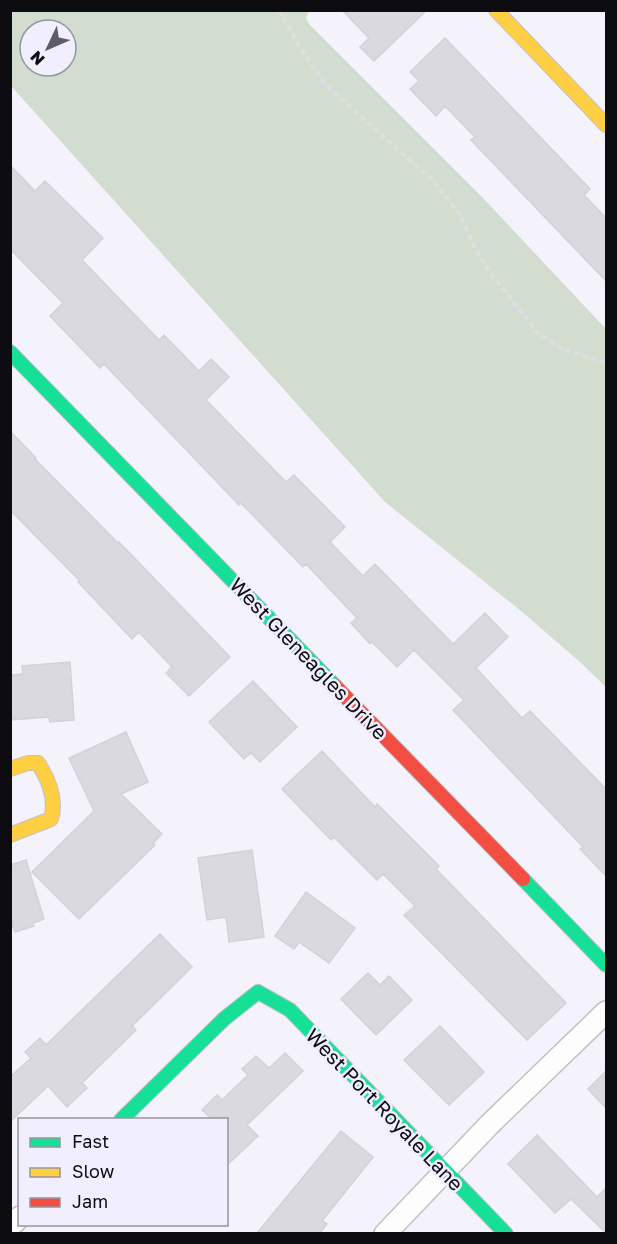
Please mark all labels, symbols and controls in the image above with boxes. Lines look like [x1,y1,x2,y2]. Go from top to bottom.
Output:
north arrow [18,18,78,78]
text: N [26,47,49,70]
street label: West Gleneagles Drive [225,572,393,744]
street label: West Port Royale Lane [301,1023,469,1195]
legend [18,1118,228,1226]
text: Fast [72,1130,109,1152]
text: Slow [72,1160,115,1182]
text: Jam [72,1190,108,1212]

